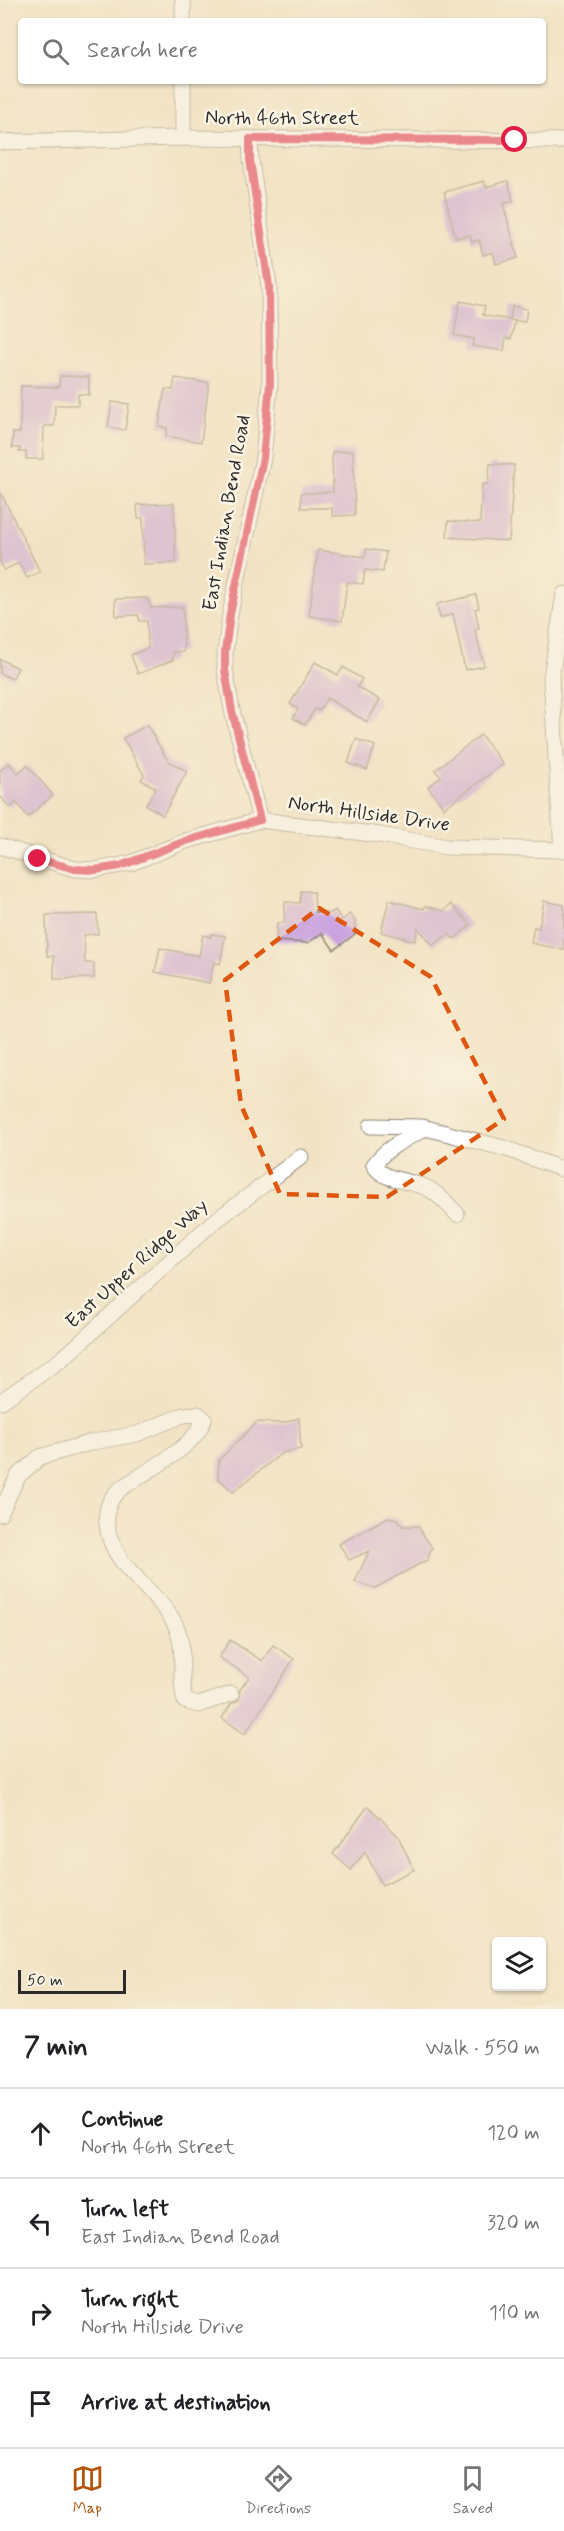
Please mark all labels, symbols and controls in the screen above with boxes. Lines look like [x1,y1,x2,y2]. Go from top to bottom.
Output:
search box [18,18,546,84]
icon: search [39,35,72,68]
text: Search here [87,37,198,65]
street label: North 46th Street [205,105,359,132]
route start [501,126,527,152]
street label: East Indian Bend Road [196,413,258,613]
street label: North Hillside Drive [286,789,452,839]
route end [24,845,50,871]
street label: East Upper Ridge Way [60,1193,215,1336]
map controls [492,1937,546,1991]
button: layers [492,1937,546,1991]
scale bar [18,1967,126,1994]
text: 50 m [27,1970,63,1991]
text: 7 min [24,2031,88,2065]
text: Walk · 550 m [425,2035,540,2062]
text: Continue [81,2106,163,2134]
icon: ahead [24,2117,57,2150]
text: 120 m [487,2120,540,2147]
text: North 46th Street [81,2134,235,2161]
text: Turn left [81,2196,169,2224]
icon: left [24,2207,57,2240]
text: 320 m [487,2210,540,2237]
text: East Indian Bend Road [81,2224,280,2251]
text: Turn right [81,2286,179,2314]
icon: right [24,2297,57,2330]
text: 110 m [489,2300,540,2327]
text: North Hillside Drive [81,2314,244,2341]
icon: arrive [24,2387,57,2420]
text: Arrive at destination [81,2389,271,2417]
tab: Map [71,2462,104,2519]
tab: Directions [245,2462,311,2519]
tab: Saved [453,2462,493,2519]

